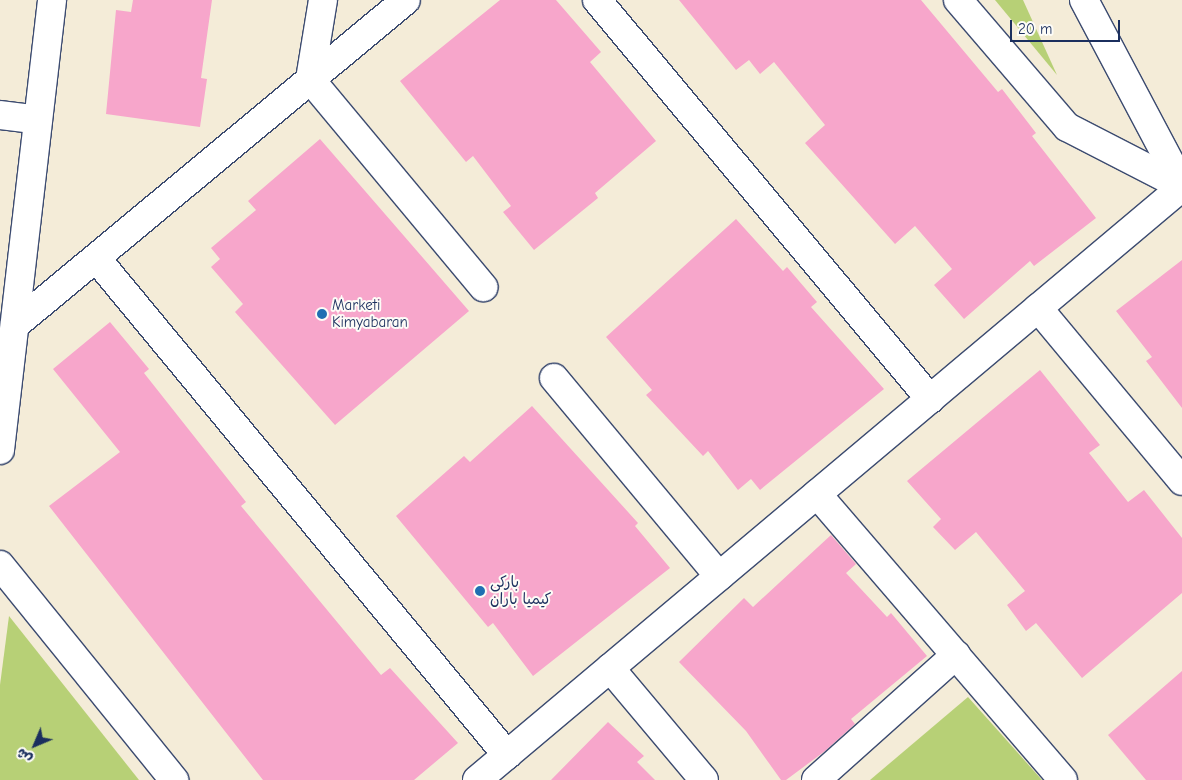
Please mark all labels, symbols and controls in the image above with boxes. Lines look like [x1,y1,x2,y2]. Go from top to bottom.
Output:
scale bar [1012,10,1122,42]
text: 20 m [1018,20,1052,38]
place label: Marketi Kimyabaran [332,296,408,331]
marker: Marketi Kimyabaran [316,308,328,320]
place label: باركى كيميا باران [490,573,551,608]
marker: باركى كيميا باران [474,585,486,597]
north arrow [10,720,60,770]
text: ش [13,745,35,767]

